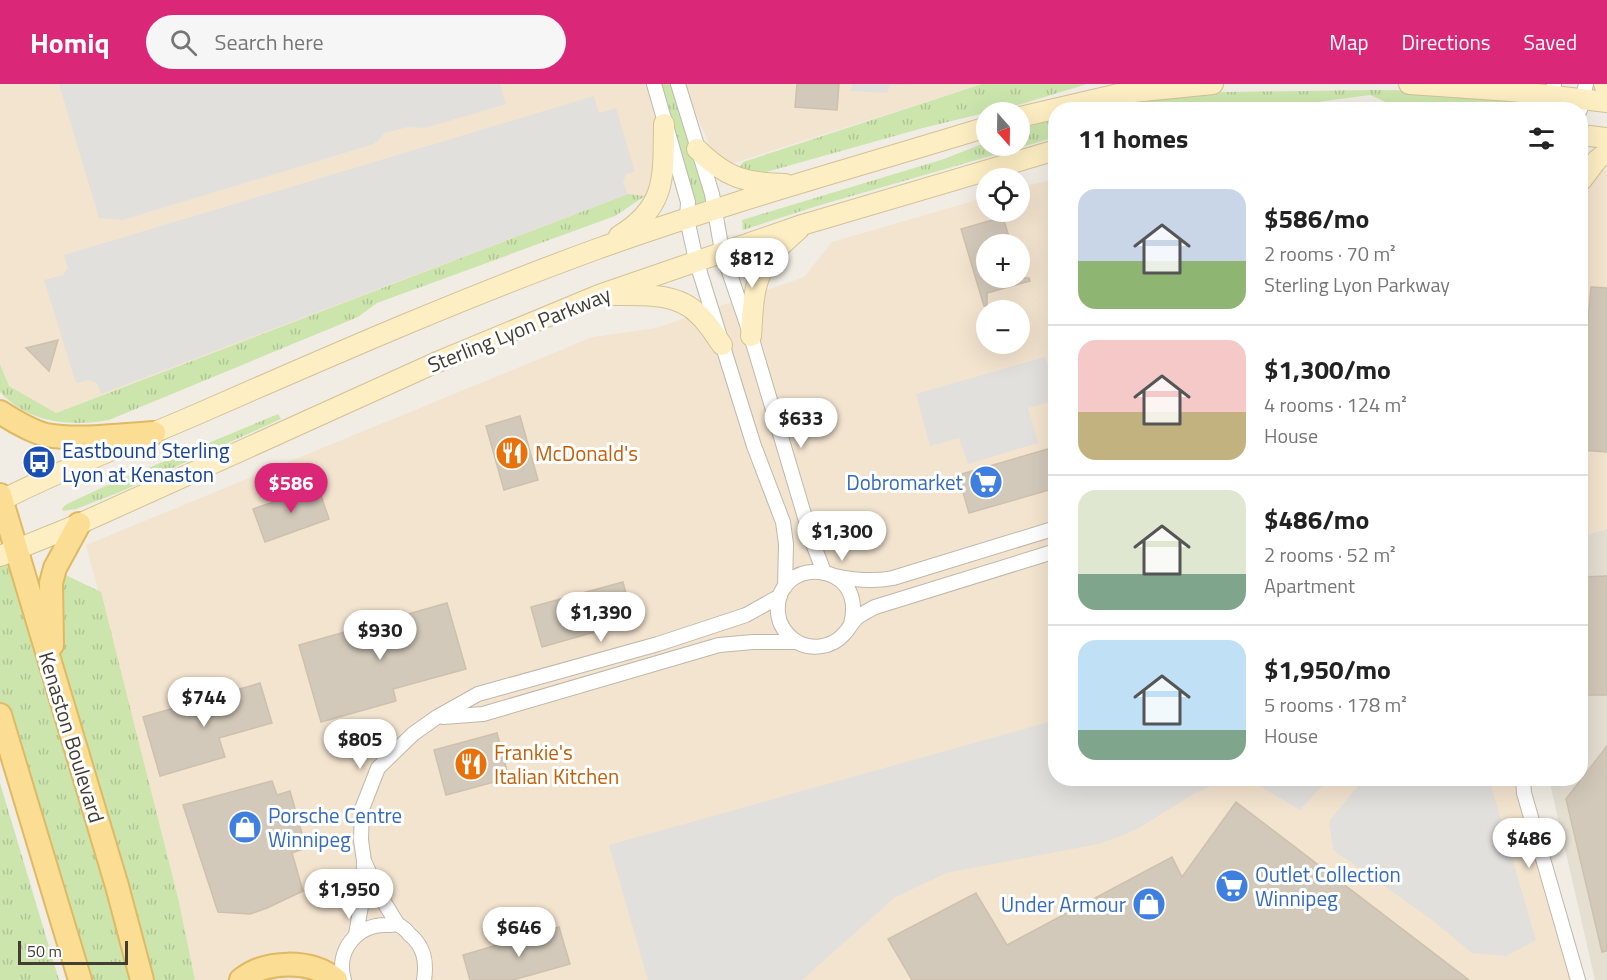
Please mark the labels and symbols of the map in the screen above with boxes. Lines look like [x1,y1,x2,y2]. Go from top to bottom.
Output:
north arrow [976,102,1030,156]
pin: $812 [716,238,788,289]
street label: Sterling Lyon Parkway [422,278,616,380]
pin: $633 [765,398,837,449]
place label: Eastbound Sterling Lyon at Kenaston [62,434,230,490]
restaurant icon: McDonald's [494,435,530,471]
place label: McDonald's [535,437,638,469]
bus stop icon: Eastbound Sterling Lyon at Kenaston [21,444,57,480]
pin: $586 [255,463,327,514]
supermarket icon: Dobromarket [968,464,1004,500]
place label: Dobromarket [846,466,964,498]
pin: $1,300 [793,511,891,562]
pin: $1,390 [552,592,650,643]
pin: $930 [344,610,416,661]
street label: Kenaston Boulevard [31,648,113,826]
pin: $744 [168,677,240,728]
pin: $805 [324,719,396,770]
place label: Frankie's Italian Kitchen [494,736,619,792]
restaurant icon: Frankie's Italian Kitchen [453,746,489,782]
place label: Porsche Centre Winnipeg [268,799,402,855]
shop icon: Porsche Centre Winnipeg [227,809,263,845]
pin: $486 [1493,818,1565,869]
place label: Outlet Collection Winnipeg [1255,858,1401,914]
supermarket icon: Outlet Collection Winnipeg [1214,868,1250,904]
pin: $1,950 [300,869,398,920]
shop icon: Under Armour [1131,886,1167,922]
place label: Under Armour [1001,888,1126,920]
pin: $646 [483,907,555,958]
scale bar [18,938,128,966]

